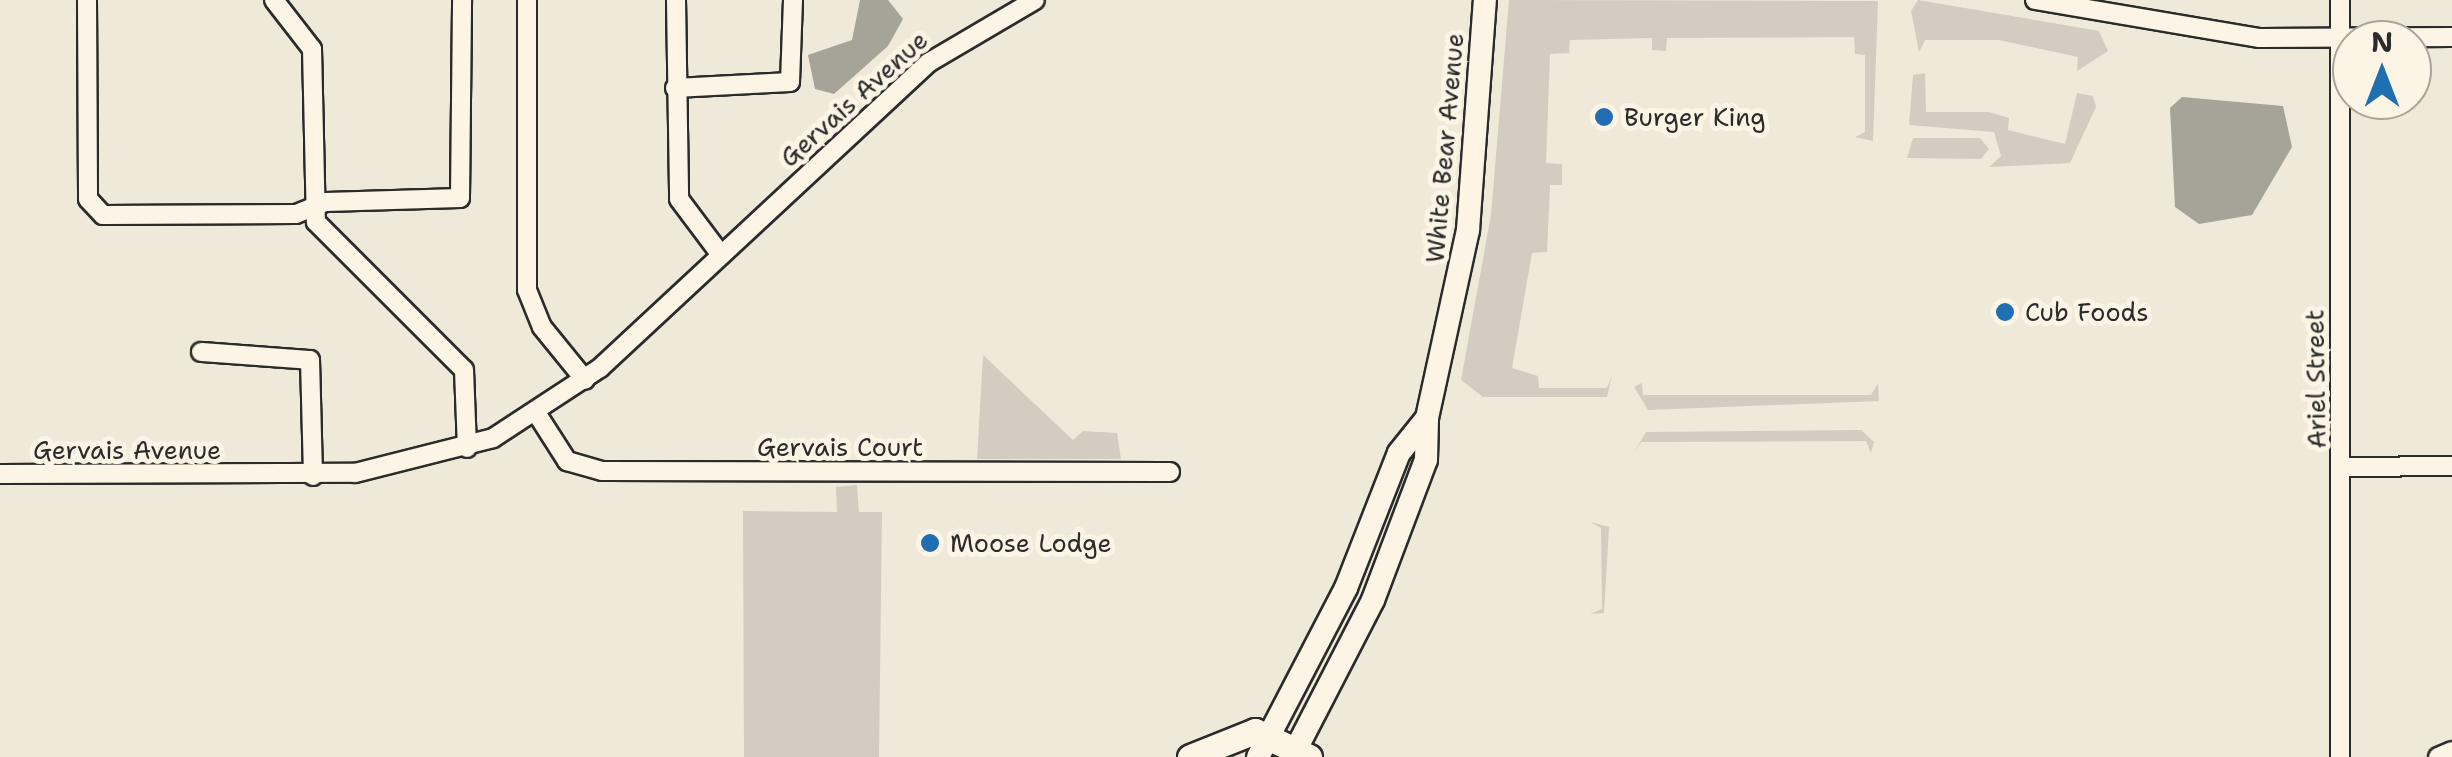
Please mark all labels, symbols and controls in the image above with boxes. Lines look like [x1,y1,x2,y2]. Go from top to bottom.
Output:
north arrow [2332,20,2432,120]
text: N [2371,23,2393,61]
street label: Gervais Avenue [774,25,934,173]
street label: White Bear Avenue [1420,32,1470,264]
place label: Burger King [1624,102,1766,132]
marker: Burger King [1593,106,1615,128]
place label: Cub Foods [2025,297,2149,327]
marker: Cub Foods [1994,301,2016,323]
street label: Ariel Street [2300,309,2332,449]
street label: Gervais Court [757,432,923,462]
street label: Gervais Avenue [33,435,221,465]
place label: Moose Lodge [950,528,1112,558]
marker: Moose Lodge [919,532,941,554]

